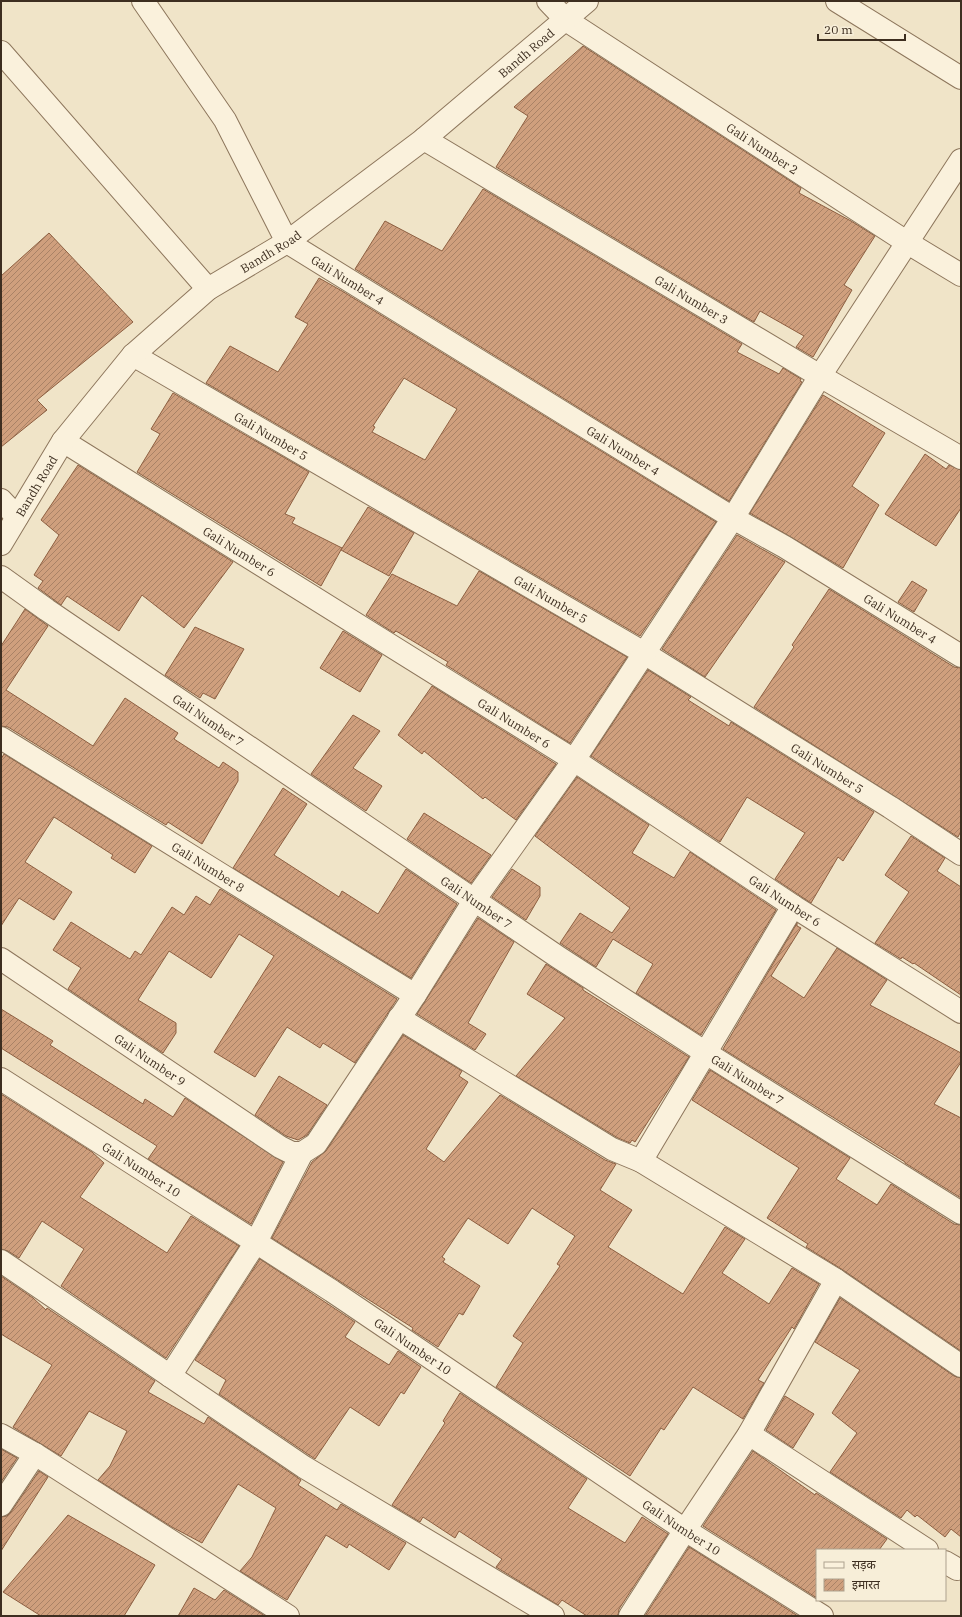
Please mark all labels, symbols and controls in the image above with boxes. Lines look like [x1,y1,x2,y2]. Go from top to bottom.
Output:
scale bar [818,16,905,42]
text: 20 m [824,22,853,37]
street label: Bandh Road [495,25,557,80]
street label: Gali Number 2 [724,119,801,177]
street label: Bandh Road [237,227,304,276]
street label: Gali Number 4 [309,252,387,308]
street label: Gali Number 3 [652,272,731,327]
street label: Gali Number 5 [232,408,311,463]
street label: Gali Number 4 [584,422,663,478]
street label: Bandh Road [12,453,60,519]
street label: Gali Number 6 [200,523,279,579]
street label: Gali Number 5 [512,571,591,626]
street label: Gali Number 4 [861,590,939,647]
street label: Gali Number 7 [170,690,247,749]
street label: Gali Number 6 [475,694,553,751]
street label: Gali Number 5 [788,740,867,796]
street label: Gali Number 8 [169,838,247,895]
street label: Gali Number 6 [746,871,824,929]
street label: Gali Number 7 [438,872,515,931]
street label: Gali Number 9 [112,1030,189,1089]
street label: Gali Number 7 [709,1051,787,1108]
street label: Gali Number 10 [100,1138,184,1200]
street label: Gali Number 10 [372,1314,455,1377]
street label: Gali Number 10 [640,1496,723,1558]
legend [816,1549,946,1601]
text: सड़क [852,1557,877,1572]
text: इमारत [852,1577,881,1592]

